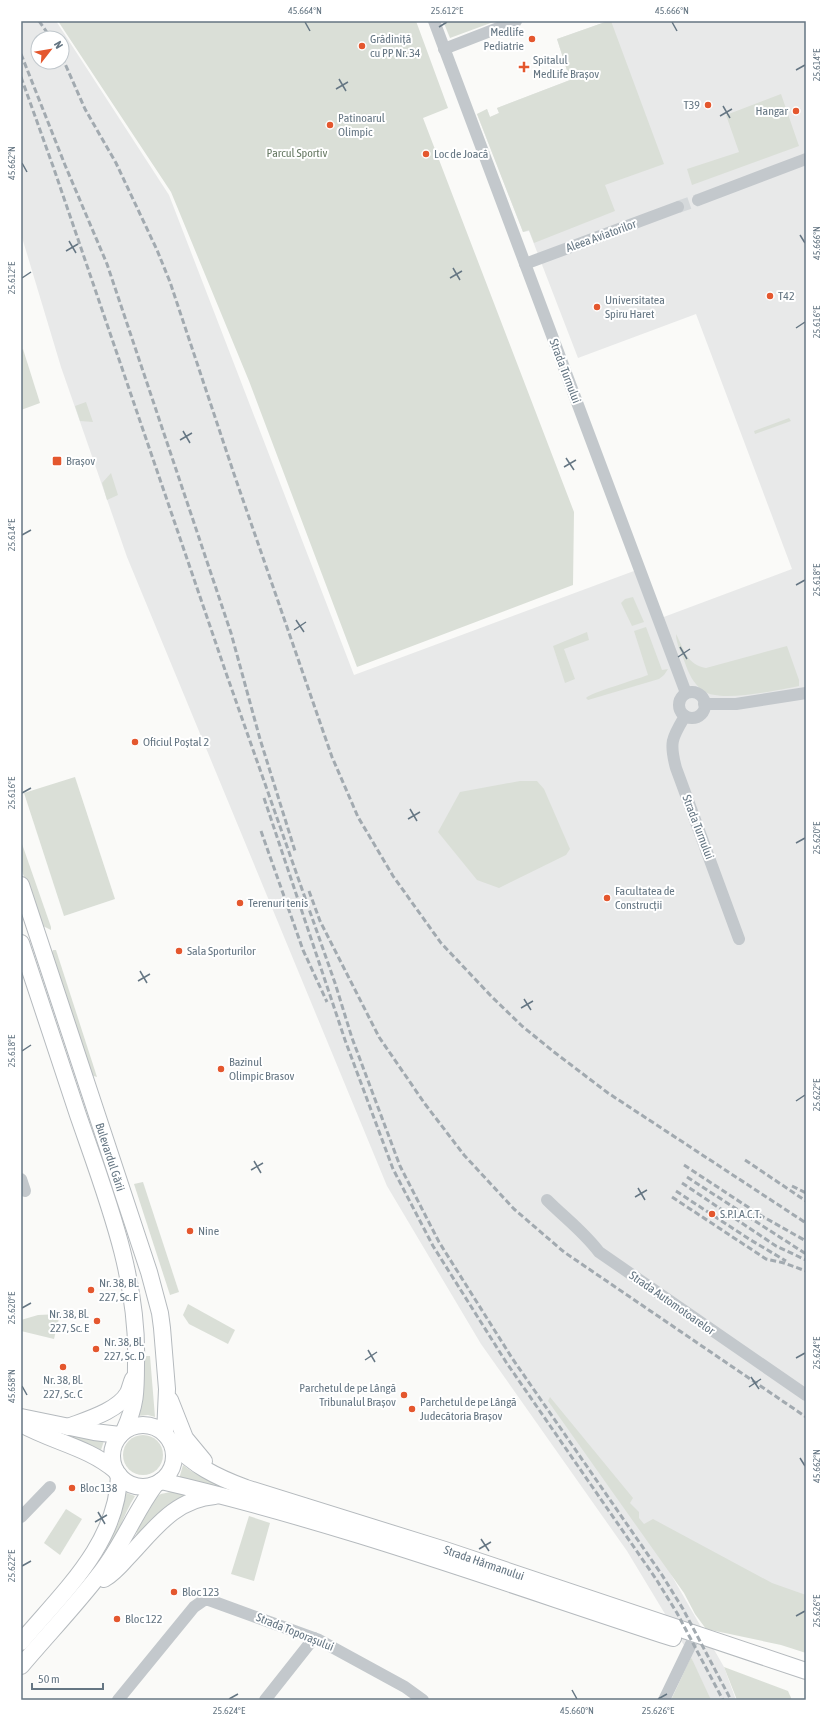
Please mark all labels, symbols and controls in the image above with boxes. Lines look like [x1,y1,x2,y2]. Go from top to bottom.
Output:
text: 45.664°N [288,5,322,16]
text: 25.612°E [431,5,464,16]
text: 45.666°N [655,5,689,16]
place label: Medlife Pediatrie [484,25,524,53]
north arrow [30,30,70,70]
place label: Grădiniță cu PP Nr. 34 [370,32,421,60]
marker: Medlife Pediatrie [527,34,537,44]
text: N [52,39,65,51]
marker: Grădiniță cu PP Nr. 34 [357,41,367,51]
text: 25.614°E [811,48,822,81]
place label: Spitalul MedLife Brașov [533,53,599,81]
marker: Spitalul MedLife Brașov [518,61,530,73]
place label: T39 [683,98,700,112]
marker: T39 [703,100,713,110]
place label: Hangar [756,104,788,118]
marker: Hangar [791,106,801,116]
place label: Patinoarul Olimpic [338,111,386,139]
marker: Patinoarul Olimpic [325,120,335,130]
text: 45.662°N [6,146,17,180]
park label: Parcul Sportiv [267,146,327,160]
place label: Loc de Joacă [434,147,488,161]
marker: Loc de Joacă [421,149,431,159]
street label: Aleea Aviatorilor [564,217,638,255]
text: 45.666°N [811,226,822,260]
text: 25.612°E [6,261,17,294]
place label: T42 [778,289,795,303]
marker: T42 [765,291,775,301]
place label: Universitatea Spiru Haret [605,293,665,321]
marker: Universitatea Spiru Haret [592,302,602,312]
text: 25.616°E [811,305,822,338]
street label: Strada Turnului [546,337,584,405]
place label: Brașov [66,454,95,468]
marker: Brașov [51,455,63,467]
text: 25.614°E [6,518,17,551]
text: 25.618°E [811,563,822,596]
place label: Oficiul Poștal 2 [143,735,209,749]
marker: Oficiul Poștal 2 [130,737,140,747]
text: 25.616°E [6,776,17,809]
street label: Strada Turnului [679,793,717,861]
text: 25.620°E [811,821,822,854]
place label: Facultatea de Construcții [615,884,675,912]
marker: Facultatea de Construcții [602,893,612,903]
place label: Terenuri tenis [248,896,308,910]
marker: Terenuri tenis [235,898,245,908]
place label: Sala Sporturilor [187,944,256,958]
marker: Sala Sporturilor [174,946,184,956]
text: 25.618°E [6,1034,17,1067]
place label: Bazinul Olimpic Brasov [229,1055,294,1083]
marker: Bazinul Olimpic Brasov [216,1064,226,1074]
text: 25.622°E [811,1078,822,1111]
street label: Bulevardul Gării [92,1121,128,1193]
place label: S.P.I.A.C.T. [720,1207,761,1221]
marker: S.P.I.A.C.T. [707,1209,717,1219]
place label: Nine [198,1224,219,1238]
marker: Nine [185,1226,195,1236]
street label: Strada Automotoarelor [627,1268,718,1338]
place label: Nr. 38, Bl. 227, Sc. F [99,1276,139,1304]
marker: Nr. 38, Bl. 227, Sc. F [86,1285,96,1295]
text: 25.620°E [6,1291,17,1324]
place label: Nr. 38, Bl. 227, Sc. E [49,1307,89,1335]
marker: Nr. 38, Bl. 227, Sc. E [92,1316,102,1326]
place label: Nr. 38, Bl. 227, Sc. D [104,1335,145,1363]
text: 25.624°E [811,1336,822,1369]
marker: Nr. 38, Bl. 227, Sc. D [91,1344,101,1354]
marker: Nr. 38, Bl. 227, Sc. C [58,1362,68,1372]
text: 45.658°N [6,1369,17,1403]
place label: Nr. 38, Bl. 227, Sc. C [43,1373,83,1401]
place label: Parchetul de pe Lângă Tribunalul Brașov [299,1381,396,1409]
marker: Parchetul de pe Lângă Tribunalul Brașov [399,1390,409,1400]
place label: Parchetul de pe Lângă Judecătoria Brașov [420,1395,517,1423]
marker: Parchetul de pe Lângă Judecătoria Brașov [407,1404,417,1414]
text: 45.662°N [811,1449,822,1483]
place label: Bloc 138 [80,1481,118,1495]
marker: Bloc 138 [67,1483,77,1493]
street label: Strada Hărmanului [442,1543,526,1583]
text: 25.622°E [6,1549,17,1582]
place label: Bloc 123 [182,1585,219,1599]
marker: Bloc 123 [169,1587,179,1597]
text: 25.626°E [811,1594,822,1627]
street label: Strada Toporașului [254,1610,336,1654]
place label: Bloc 122 [125,1612,162,1626]
marker: Bloc 122 [112,1614,122,1624]
scale bar [32,1665,103,1691]
text: 50 m [38,1672,60,1686]
text: 25.624°E [213,1705,246,1716]
text: 45.660°N [560,1705,594,1716]
text: 25.626°E [642,1705,675,1716]

